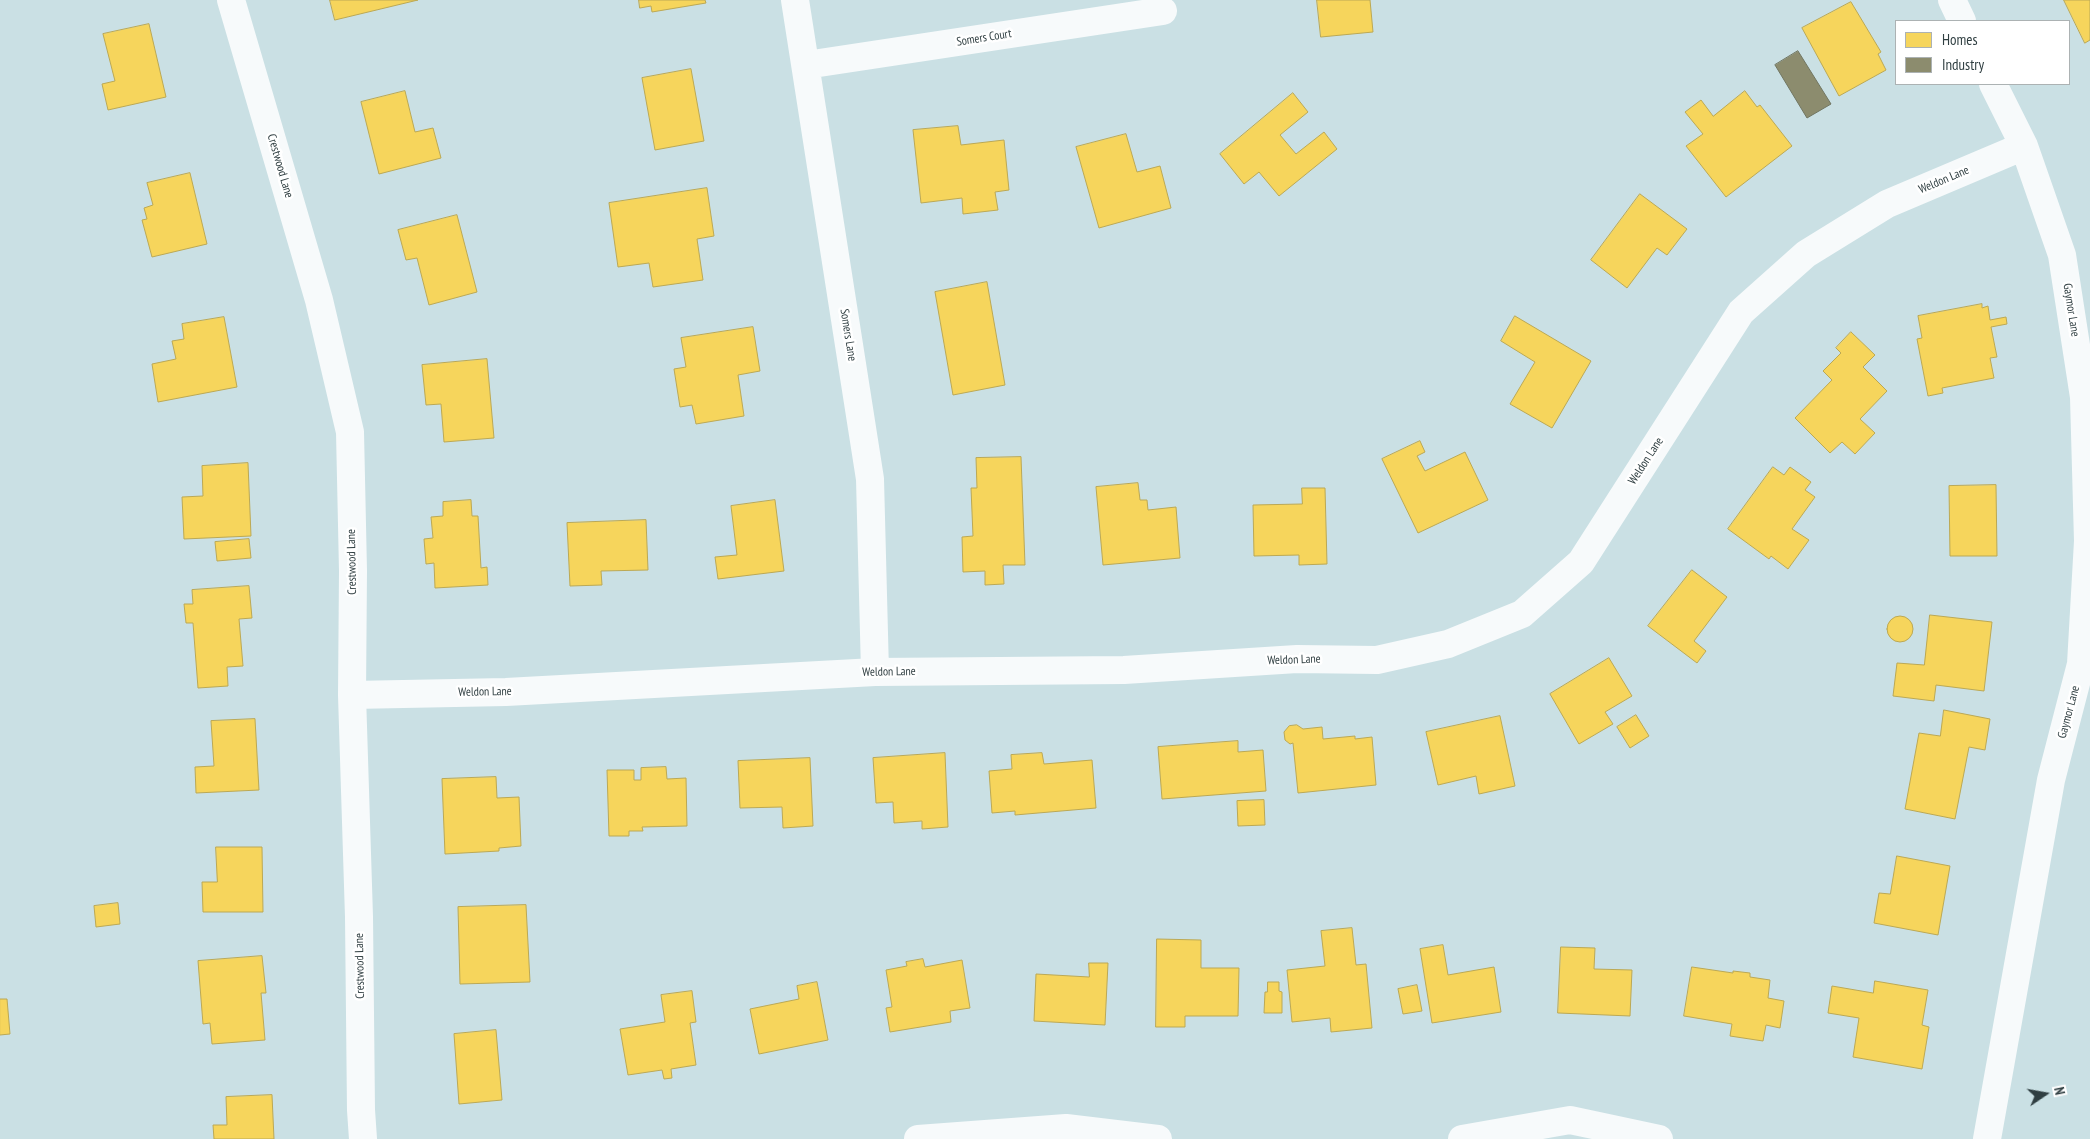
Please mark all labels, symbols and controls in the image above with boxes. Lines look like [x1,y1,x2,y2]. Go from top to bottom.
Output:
legend [1895,20,2070,85]
street label: Somers Court [956,27,1012,49]
text: Homes [1942,30,1978,49]
text: Industry [1942,55,1984,74]
street label: Crestwood Lane [264,132,296,200]
street label: Weldon Lane [1917,163,1971,197]
street label: Gaymor Lane [2060,282,2082,338]
street label: Somers Lane [837,308,859,362]
street label: Weldon Lane [1625,435,1667,487]
street label: Crestwood Lane [344,529,360,595]
street label: Weldon Lane [1267,652,1321,668]
street label: Weldon Lane [862,664,916,680]
street label: Weldon Lane [458,684,512,700]
street label: Gaymor Lane [2055,684,2083,740]
street label: Crestwood Lane [352,933,368,999]
north arrow [2020,1069,2070,1119]
text: N [2050,1085,2069,1096]

